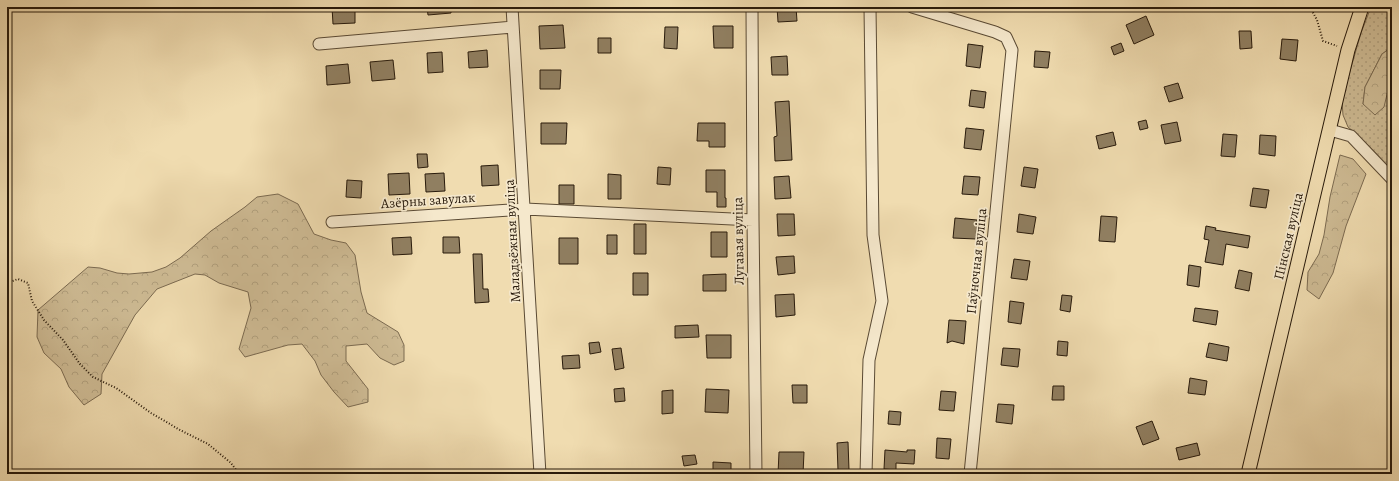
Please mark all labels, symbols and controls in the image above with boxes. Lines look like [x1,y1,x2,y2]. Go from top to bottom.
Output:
street label: Маладзёжная вуліца [500,178,525,303]
street label: Азёрны завулак [379,188,476,213]
street label: Пінская вуліца [1269,190,1308,282]
street label: Лугавая вуліца [728,196,749,285]
street label: Паўночная вуліца [961,207,992,315]

